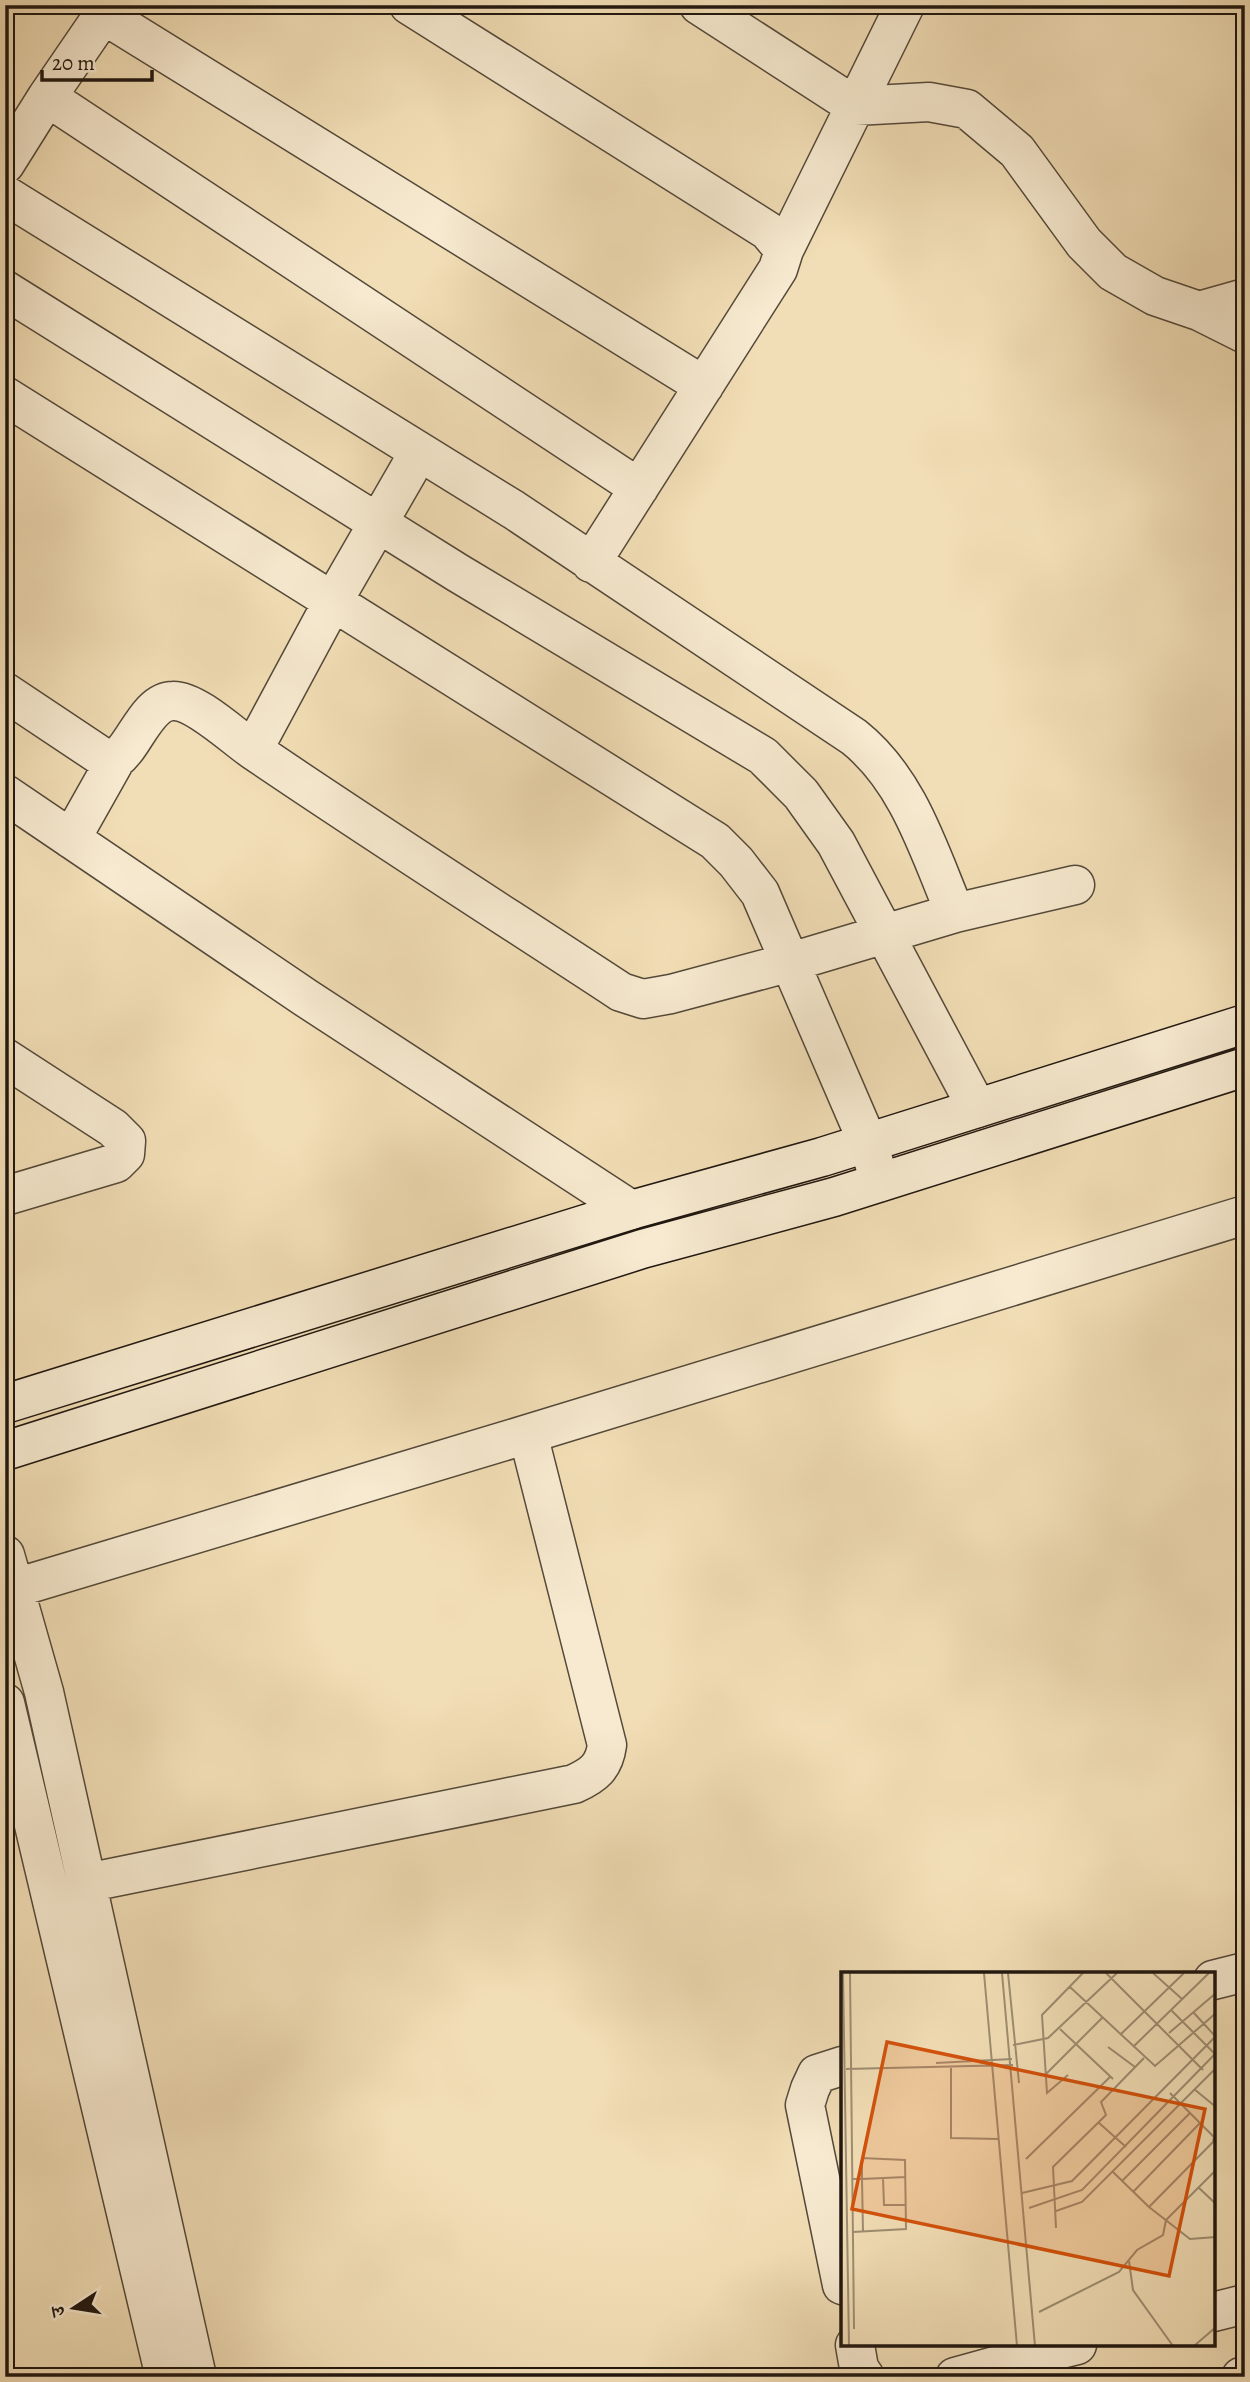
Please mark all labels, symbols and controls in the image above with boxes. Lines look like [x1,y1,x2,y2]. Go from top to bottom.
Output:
scale bar [42,38,152,82]
text: 20 m [52,49,95,77]
inset map [841,1972,1215,2347]
north arrow [38,2274,108,2344]
text: उ [44,2303,72,2321]

